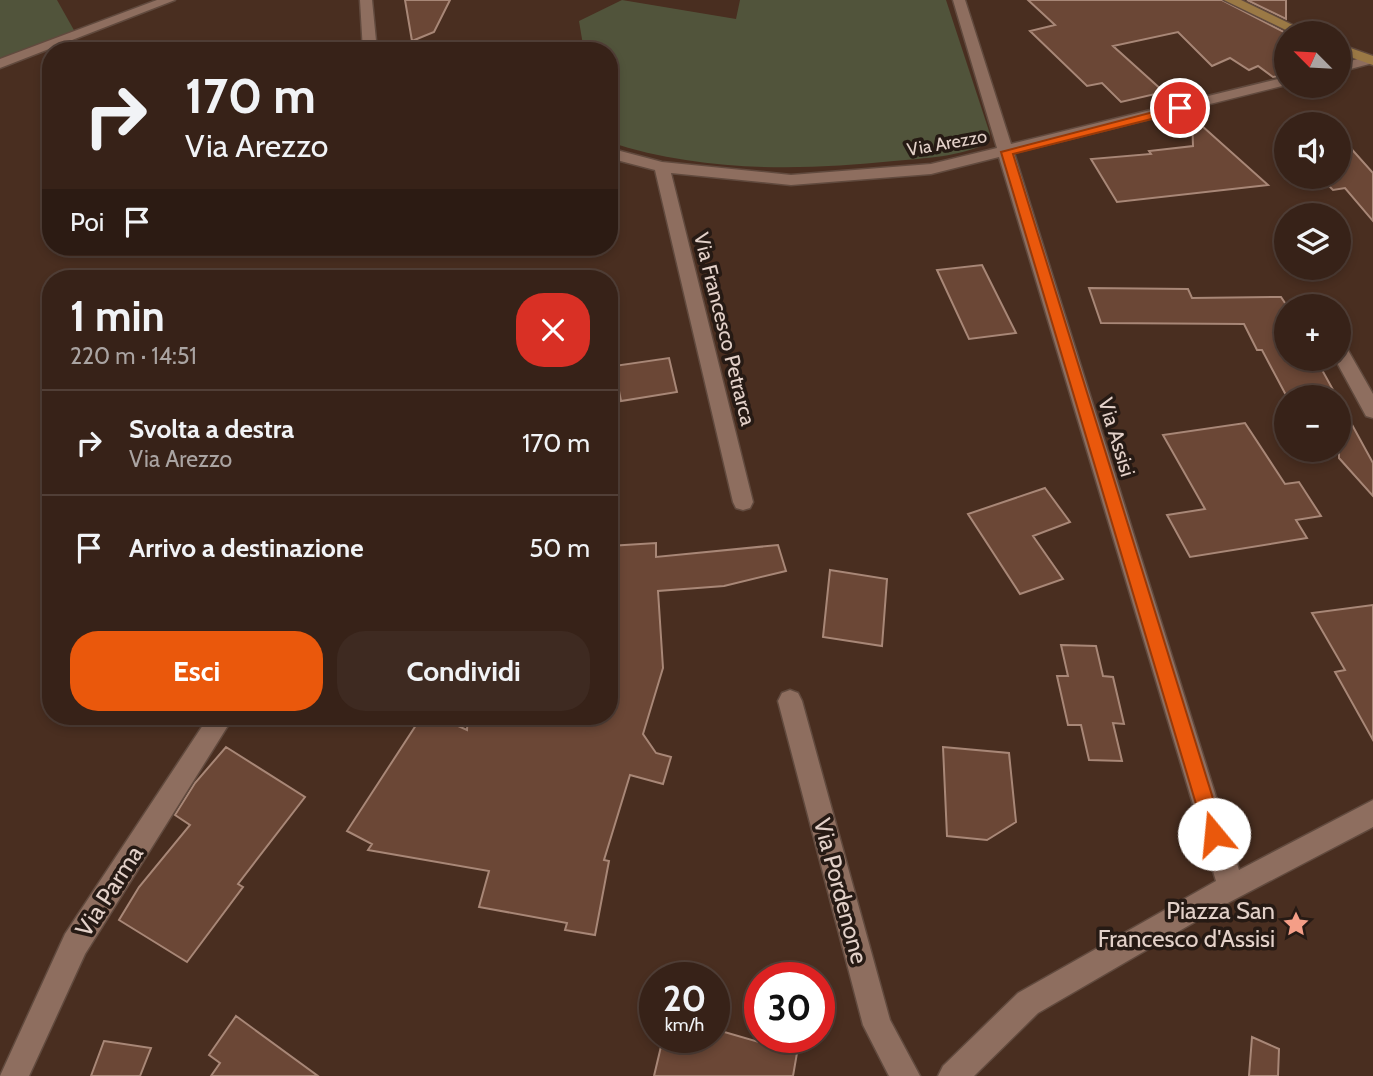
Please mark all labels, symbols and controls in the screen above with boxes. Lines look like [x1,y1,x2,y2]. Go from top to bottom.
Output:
north arrow [1274,21,1351,98]
map controls [1274,21,1351,462]
text: 170 m [185,66,316,125]
icon: right [70,70,161,161]
pin [1150,78,1210,138]
icon: arrive [1161,89,1199,127]
button: sound [1274,112,1351,189]
street label: Via Arezzo [905,125,989,161]
text: Via Arezzo [185,126,328,165]
icon: arrive [118,203,156,241]
button: layers [1274,203,1351,280]
text: Poi [70,206,104,238]
street label: Via Francesco Petrarca [689,230,761,428]
text: 1 min [70,290,165,342]
button: close [516,293,590,367]
button: + [1274,294,1351,371]
text: 220 m · 14:51 [70,342,197,370]
button: − [1274,385,1351,462]
street label: Via Assisi [1093,395,1141,479]
text: Svolta a destra [129,413,294,445]
icon: right [70,424,108,462]
text: 170 m [522,427,590,459]
text: Via Arezzo [129,445,232,473]
icon: arrive [70,529,108,567]
text: Arrivo a destinazione [129,532,364,564]
text: 50 m [529,532,590,564]
button: Esci [70,631,323,711]
button: Condividi [337,631,590,711]
position arrow [1177,797,1251,871]
street label: Via Pordenone [808,815,874,967]
street label: Via Parma [69,840,149,942]
place label: Piazza San Francesco d'Assisi [1098,896,1275,953]
place icon: Piazza San Francesco d'Assisi [1281,909,1311,939]
speed limit sign: 30 [744,962,835,1053]
text: 20 [663,977,706,1020]
text: km/h [665,1014,704,1036]

